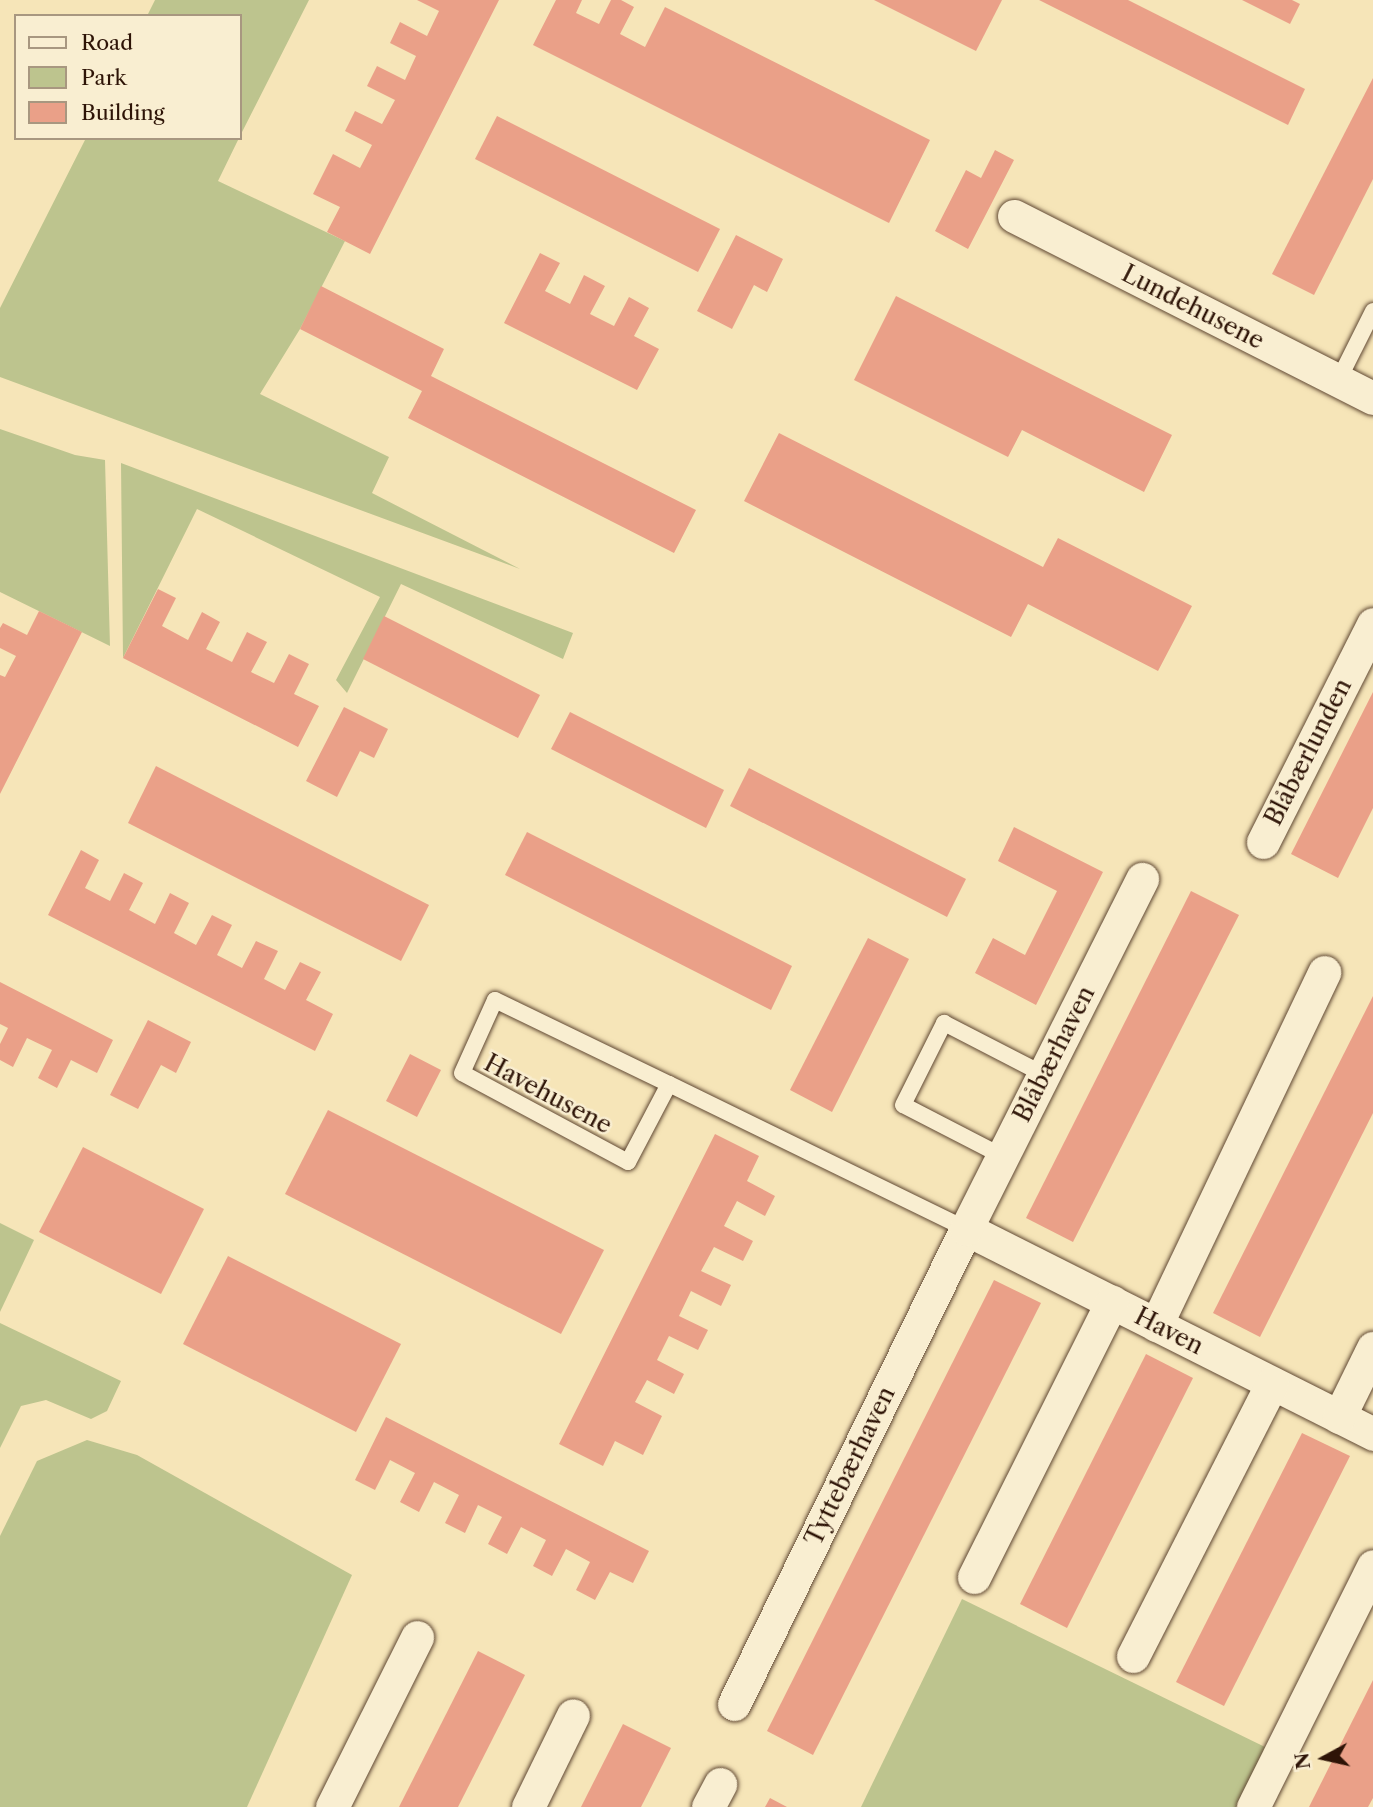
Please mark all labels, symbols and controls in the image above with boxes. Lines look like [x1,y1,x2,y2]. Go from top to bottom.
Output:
legend [14,14,242,140]
text: Road [81,30,133,55]
text: Park [81,65,127,90]
text: Building [81,100,165,125]
street label: Lundehusene [1117,259,1269,355]
street label: Blåbærlunden [1259,674,1357,830]
street label: Blåbærhaven [1007,981,1101,1127]
street label: Havehusene [479,1048,617,1140]
street label: Haven [1130,1302,1208,1360]
street label: Tyttebærhaven [799,1382,901,1550]
north arrow [1289,1723,1359,1793]
text: N [1290,1751,1315,1771]

